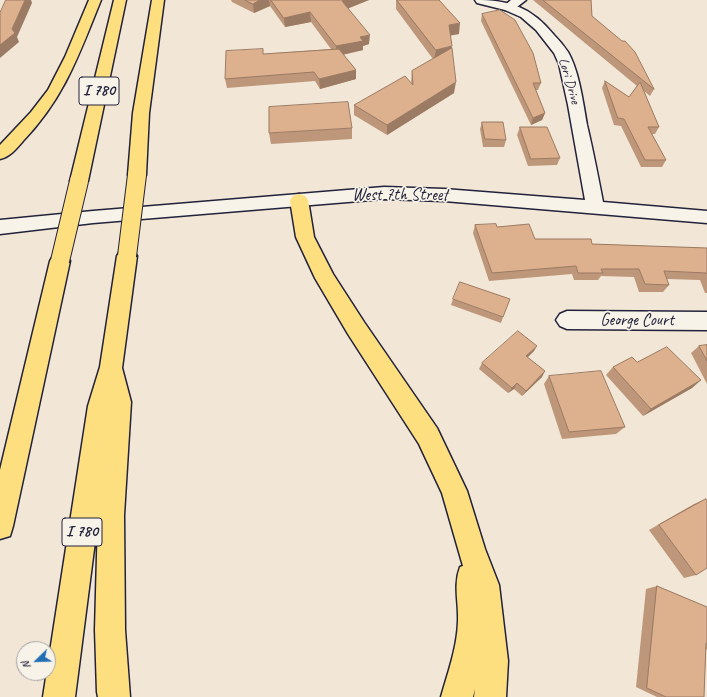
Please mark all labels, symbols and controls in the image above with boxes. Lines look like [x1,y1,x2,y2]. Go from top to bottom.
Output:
street label: Lori Drive [554,56,584,106]
road number: I 780 [79,77,119,105]
street label: West 7th Street [352,186,448,206]
street label: George Court [600,311,674,331]
road number: I 780 [62,518,102,546]
north arrow [16,641,56,681]
text: N [18,659,34,671]

